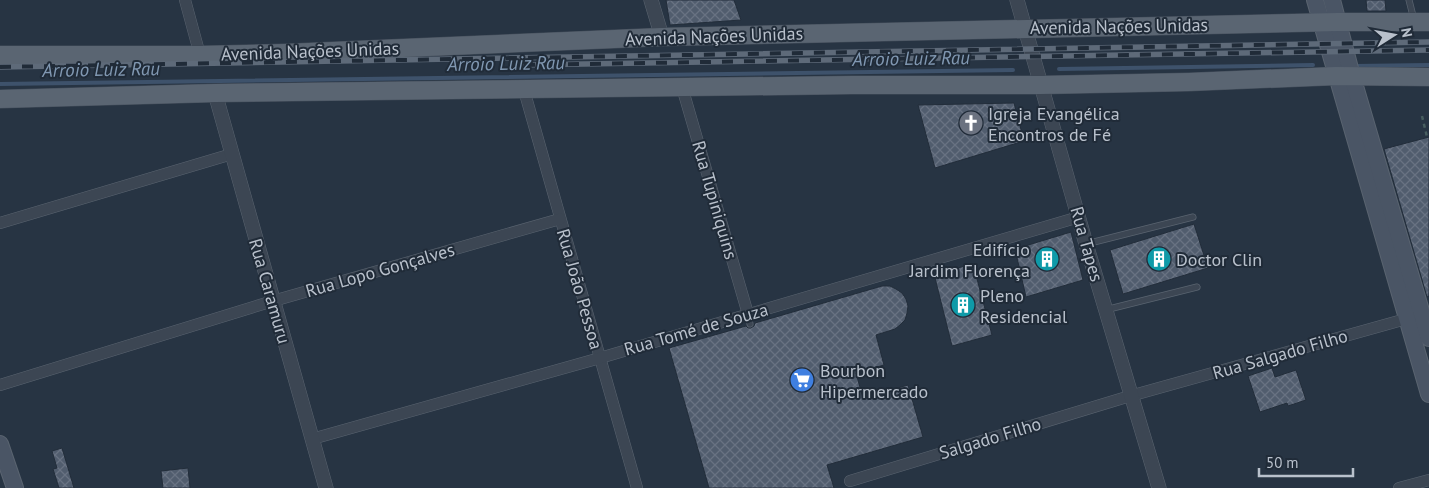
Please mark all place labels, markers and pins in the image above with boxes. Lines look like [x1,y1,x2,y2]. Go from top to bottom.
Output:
place label: Igreja Evangélica Encontros de Fé [988,102,1120,146]
church icon: Igreja Evangélica Encontros de Fé [958,110,984,136]
place label: Edifício Jardim Florença [908,238,1030,282]
building icon: Edifício Jardim Florença [1034,246,1060,272]
building icon: Doctor Clin [1146,246,1172,272]
place label: Doctor Clin [1176,248,1262,271]
place label: Pleno Residencial [980,284,1068,328]
building icon: Pleno Residencial [950,292,976,318]
place label: Bourbon Hipermercado [820,359,928,403]
supermarket icon: Bourbon Hipermercado [789,367,815,393]

